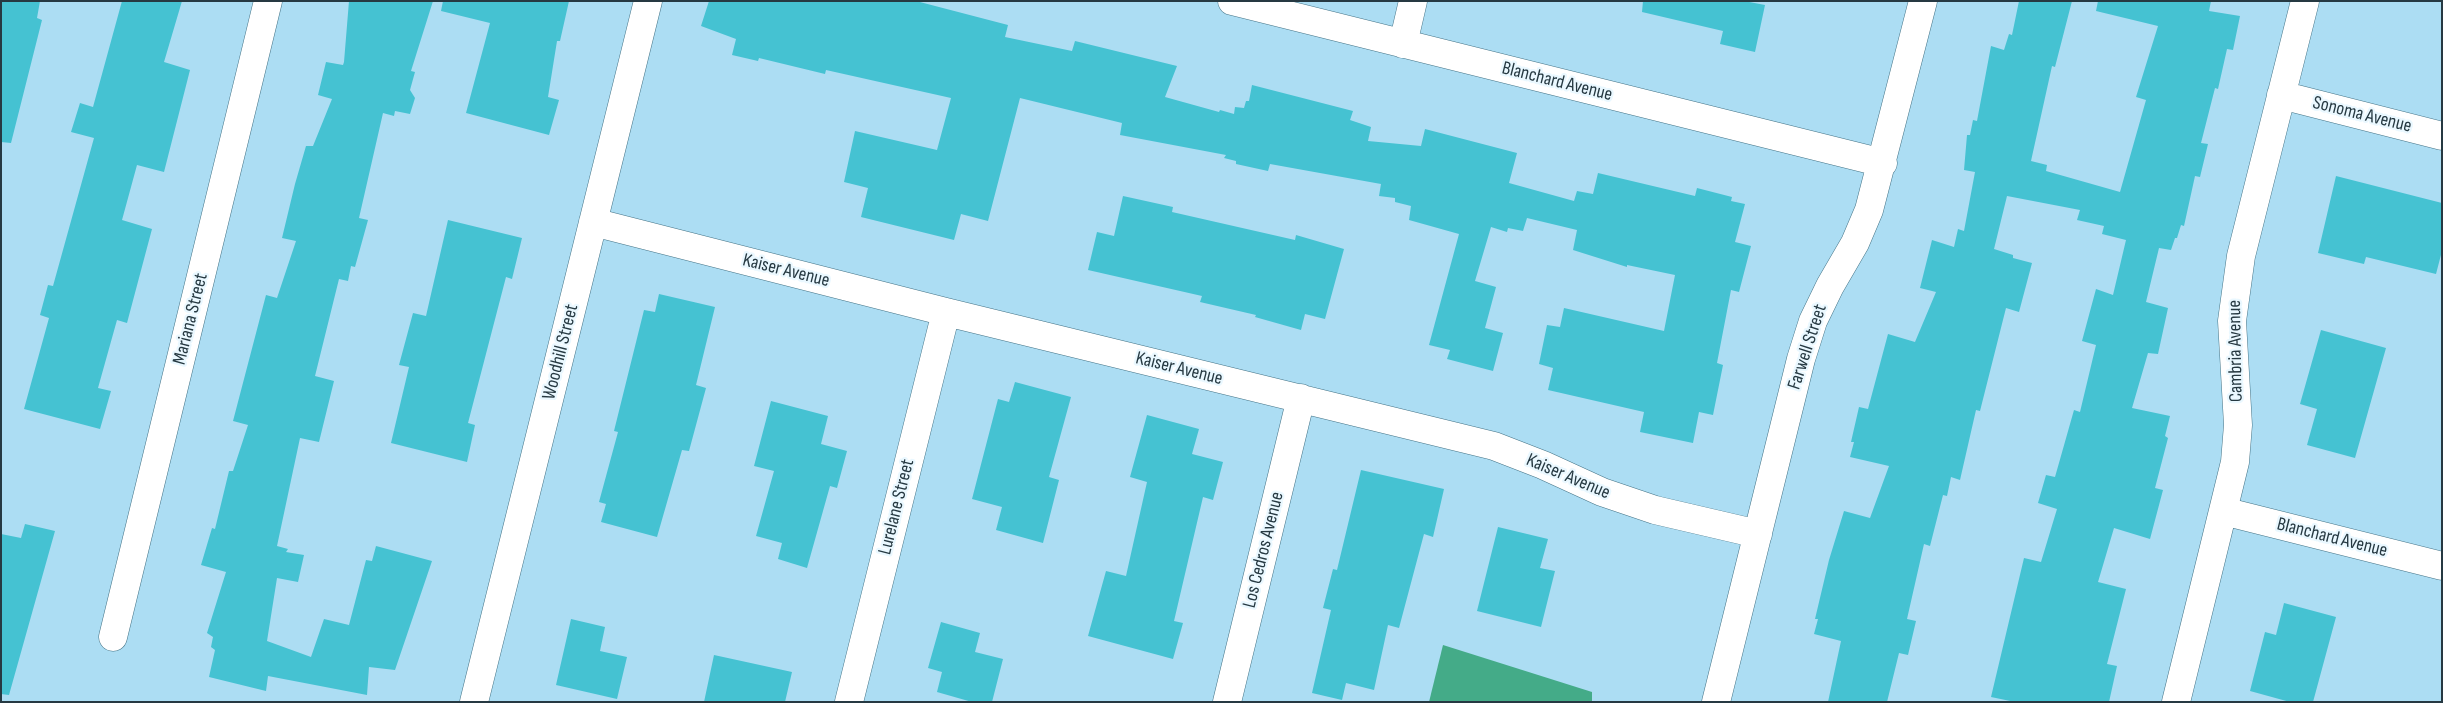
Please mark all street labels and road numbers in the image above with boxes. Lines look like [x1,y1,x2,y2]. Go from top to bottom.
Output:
street label: Blanchard Avenue [1499,57,1615,107]
street label: Sonoma Avenue [2310,92,2414,138]
street label: Kaiser Avenue [740,249,832,293]
street label: Mariana Street [169,271,213,367]
street label: Cambria Avenue [2224,300,2248,402]
street label: Farwell Street [1784,301,1832,393]
street label: Woodhill Street [538,302,584,402]
street label: Kaiser Avenue [1133,347,1225,391]
street label: Kaiser Avenue [1523,449,1613,505]
street label: Lurelane Street [874,457,920,557]
street label: Los Cedros Avenue [1239,490,1289,610]
street label: Blanchard Avenue [2274,513,2390,563]

